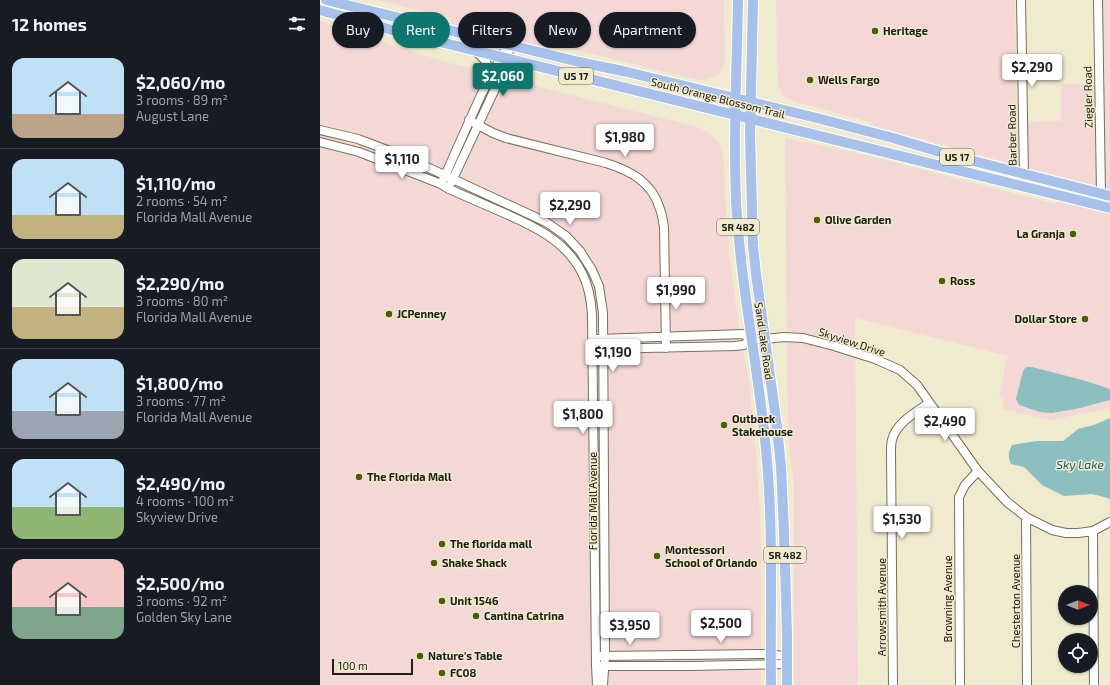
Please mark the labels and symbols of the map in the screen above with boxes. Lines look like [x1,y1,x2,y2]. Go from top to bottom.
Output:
place label: Heritage [883,24,928,37]
marker: Heritage [870,26,880,36]
pin: $2,290 [999,54,1065,88]
pin: $2,060 [470,63,536,97]
street label: Ziegler Road [1080,66,1095,128]
road number: US 17 [559,68,593,84]
place label: Wells Fargo [818,73,880,86]
street label: South Orange Blossom Trail [650,75,787,121]
marker: Wells Fargo [805,75,815,85]
street label: Barber Road [1004,104,1019,166]
pin: $1,980 [592,124,658,158]
pin: $1,110 [369,146,435,180]
road number: US 17 [940,149,974,165]
pin: $2,290 [537,192,603,226]
place label: Olive Garden [825,213,891,226]
marker: Olive Garden [812,215,822,225]
road number: SR 482 [717,219,759,235]
place label: La Granja [1016,227,1065,241]
marker: La Granja [1068,229,1078,239]
place label: Ross [950,274,975,287]
marker: Ross [937,276,947,286]
pin: $1,990 [643,277,709,311]
street label: Sand Lake Road [753,301,776,381]
place label: JCPenney [397,307,447,321]
marker: JCPenney [384,309,394,319]
place label: Dollar Store [1014,312,1077,325]
marker: Dollar Store [1080,314,1090,324]
street label: Skyview Drive [817,325,887,358]
pin: $1,190 [580,339,646,373]
pin: $1,800 [550,401,616,435]
pin: $2,490 [912,408,978,442]
place label: Outback Stakehouse [732,412,793,438]
marker: Outback Stakehouse [719,420,729,430]
street label: Florida Mall Avenue [586,452,599,550]
water label: Sky Lake [1056,457,1104,472]
place label: The Florida Mall [367,470,452,483]
marker: The Florida Mall [354,472,364,482]
pin: $1,530 [869,506,935,540]
place label: The florida mall [450,537,533,550]
marker: The florida mall [437,539,447,549]
place label: Montessori School of Orlando [665,543,758,569]
road number: SR 482 [764,547,806,563]
marker: Montessori School of Orlando [652,551,662,561]
street label: Chesterton Avenue [1009,554,1022,648]
street label: Browning Avenue [941,555,954,643]
place label: Shake Shack [442,556,508,569]
marker: Shake Shack [429,558,439,568]
street label: Arrowsmith Avenue [875,558,888,656]
north arrow [1058,585,1098,625]
place label: Unit 1546 [450,594,499,607]
marker: Unit 1546 [437,596,447,606]
place label: Cantina Catrina [484,609,564,622]
pin: $2,500 [688,610,754,644]
marker: Cantina Catrina [471,611,481,621]
pin: $3,950 [597,612,663,646]
place label: Nature's Table [428,649,503,662]
marker: Nature's Table [415,651,425,661]
scale bar [332,657,413,676]
place label: FC08 [450,666,476,679]
marker: FC08 [437,668,447,678]

